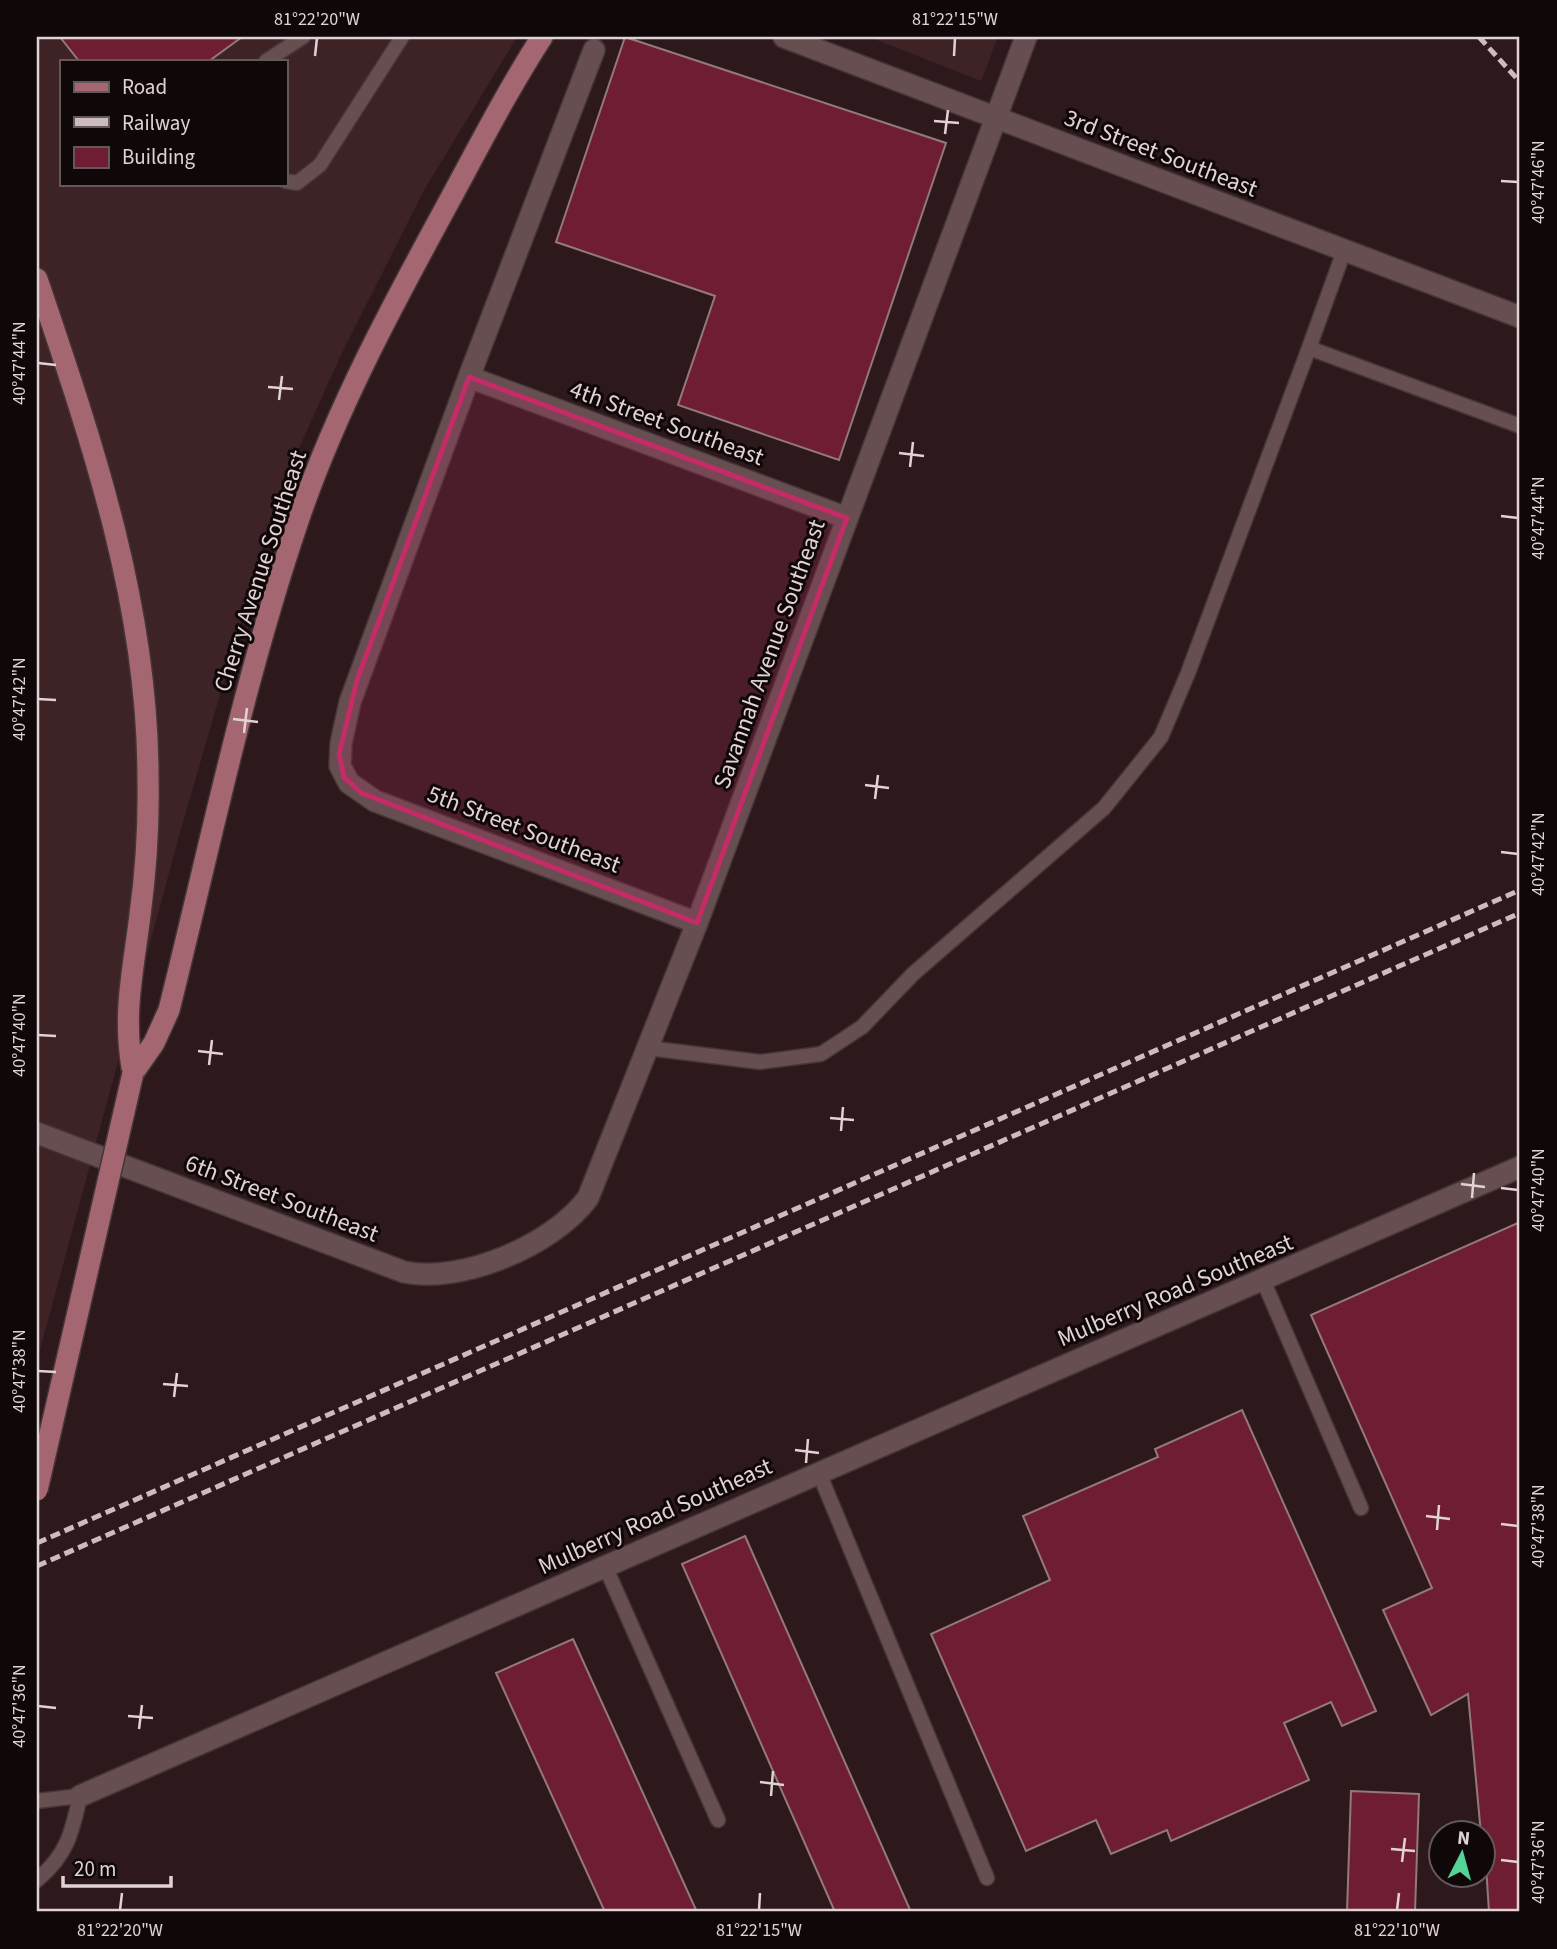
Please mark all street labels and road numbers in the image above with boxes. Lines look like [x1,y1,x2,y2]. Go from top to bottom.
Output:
street label: 3rd Street Southeast [1059,100,1263,206]
street label: 4th Street Southeast [565,372,769,475]
street label: Cherry Avenue Southeast [205,446,316,696]
street label: Savannah Avenue Southeast [704,515,835,794]
street label: 5th Street Southeast [422,777,625,882]
street label: 6th Street Southeast [180,1146,383,1251]
street label: Mulberry Road Southeast [1052,1225,1298,1356]
street label: Mulberry Road Southeast [533,1449,778,1584]

